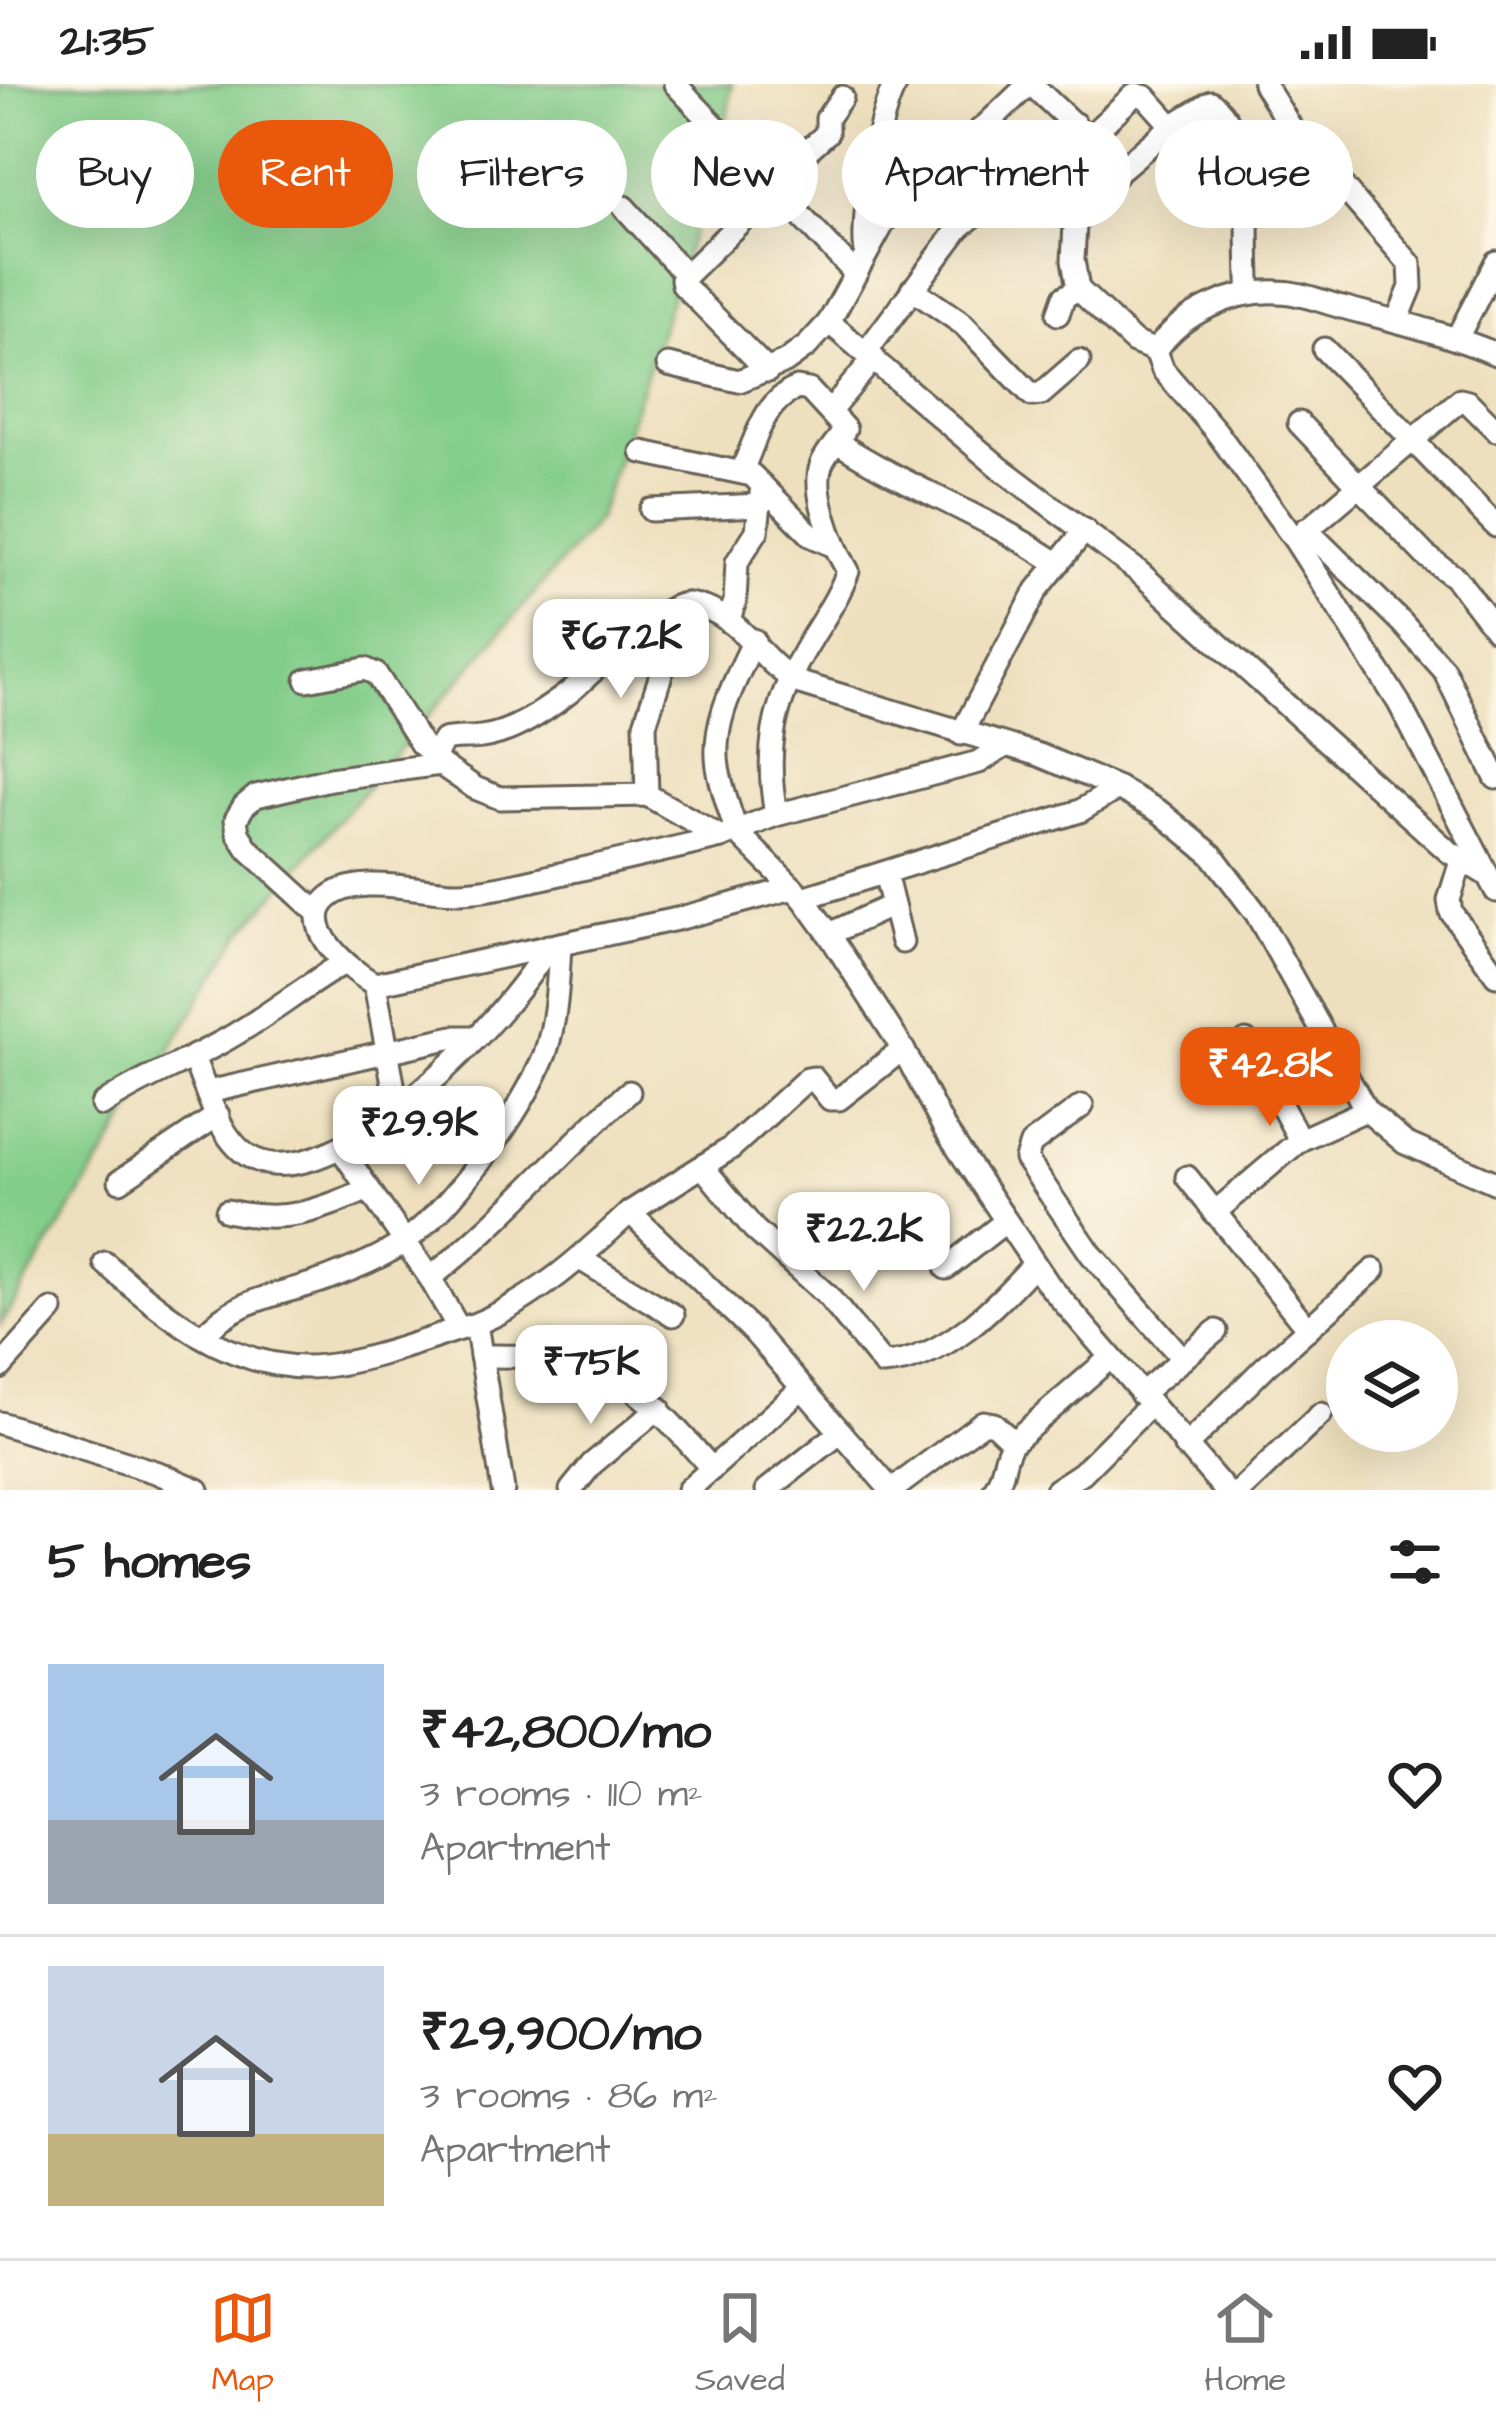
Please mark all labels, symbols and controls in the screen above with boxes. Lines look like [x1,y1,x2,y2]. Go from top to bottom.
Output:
text: 21:35 [60,11,154,73]
chip: Buy [36,120,194,228]
chip: Rent [218,120,393,228]
chip: Filters [417,120,627,228]
chip: New [651,120,818,228]
chip: Apartment [842,120,1131,228]
chip: House [1155,120,1353,228]
pin: ₹67.2K [523,599,719,701]
text: ₹67.2K [560,611,682,665]
pin: ₹42.8K [1172,1027,1368,1129]
text: ₹42.8K [1207,1039,1333,1093]
pin: ₹29.9K [321,1086,517,1188]
text: ₹29.9K [360,1098,478,1152]
pin: ₹22.2K [766,1192,962,1294]
text: ₹22.2K [805,1204,923,1258]
map controls [1326,1320,1458,1452]
button: layers [1326,1320,1458,1452]
pin: ₹75K [520,1325,662,1427]
text: ₹75K [542,1337,640,1391]
text: 5 homes [48,1527,251,1598]
icon: filters [1382,1529,1448,1595]
text: ₹42,800/mo [420,1697,711,1768]
icon: home [144,1712,288,1856]
icon: heart [1382,1751,1448,1817]
text: 3 rooms · 110 m² [420,1768,703,1822]
text: Apartment [420,1822,611,1876]
text: ₹29,900/mo [420,1999,701,2070]
icon: home [144,2014,288,2158]
icon: heart [1382,2053,1448,2119]
text: 3 rooms · 86 m² [420,2070,718,2124]
text: Apartment [420,2124,611,2178]
tab: Map [210,2285,276,2403]
tab: Saved [695,2285,785,2403]
tab: Home [1204,2285,1286,2403]

